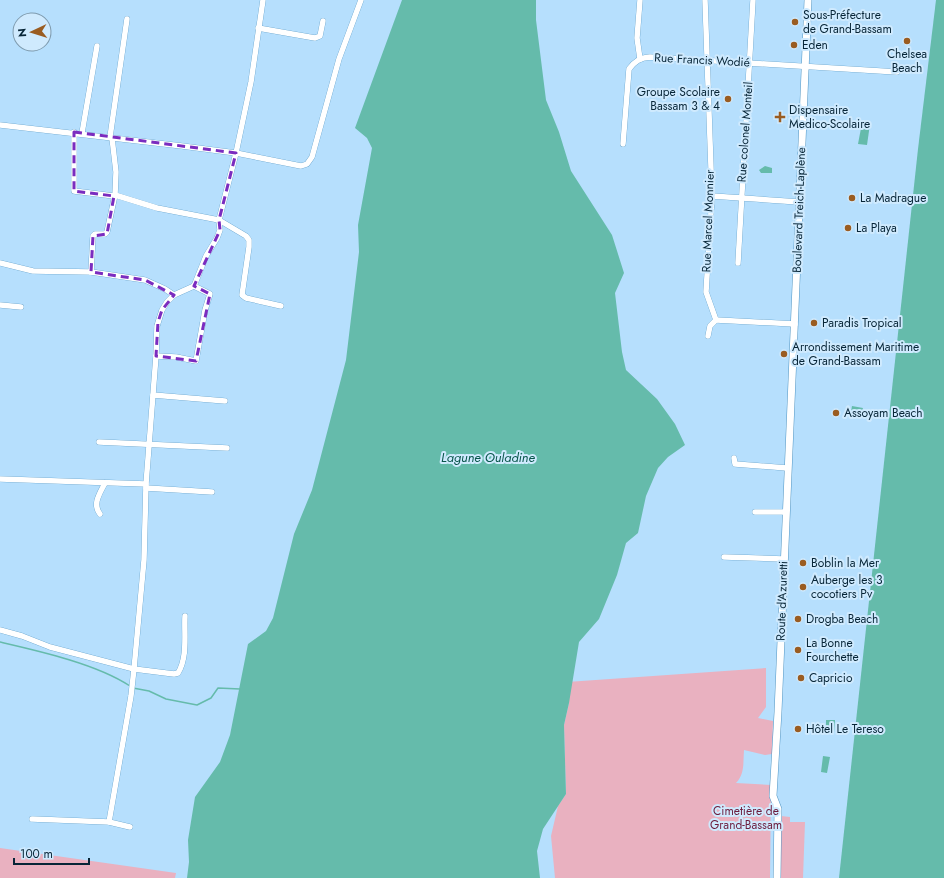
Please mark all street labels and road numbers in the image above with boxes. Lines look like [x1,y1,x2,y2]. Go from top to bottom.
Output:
street label: Rue Francis Wodié [654,49,750,71]
street label: Rue colonel Monteil [733,81,757,183]
street label: Boulevard Treich-Laplène [788,147,810,273]
street label: Rue Marcel Monnier [697,168,719,273]
street label: Route d'Azuretti [772,561,792,641]

